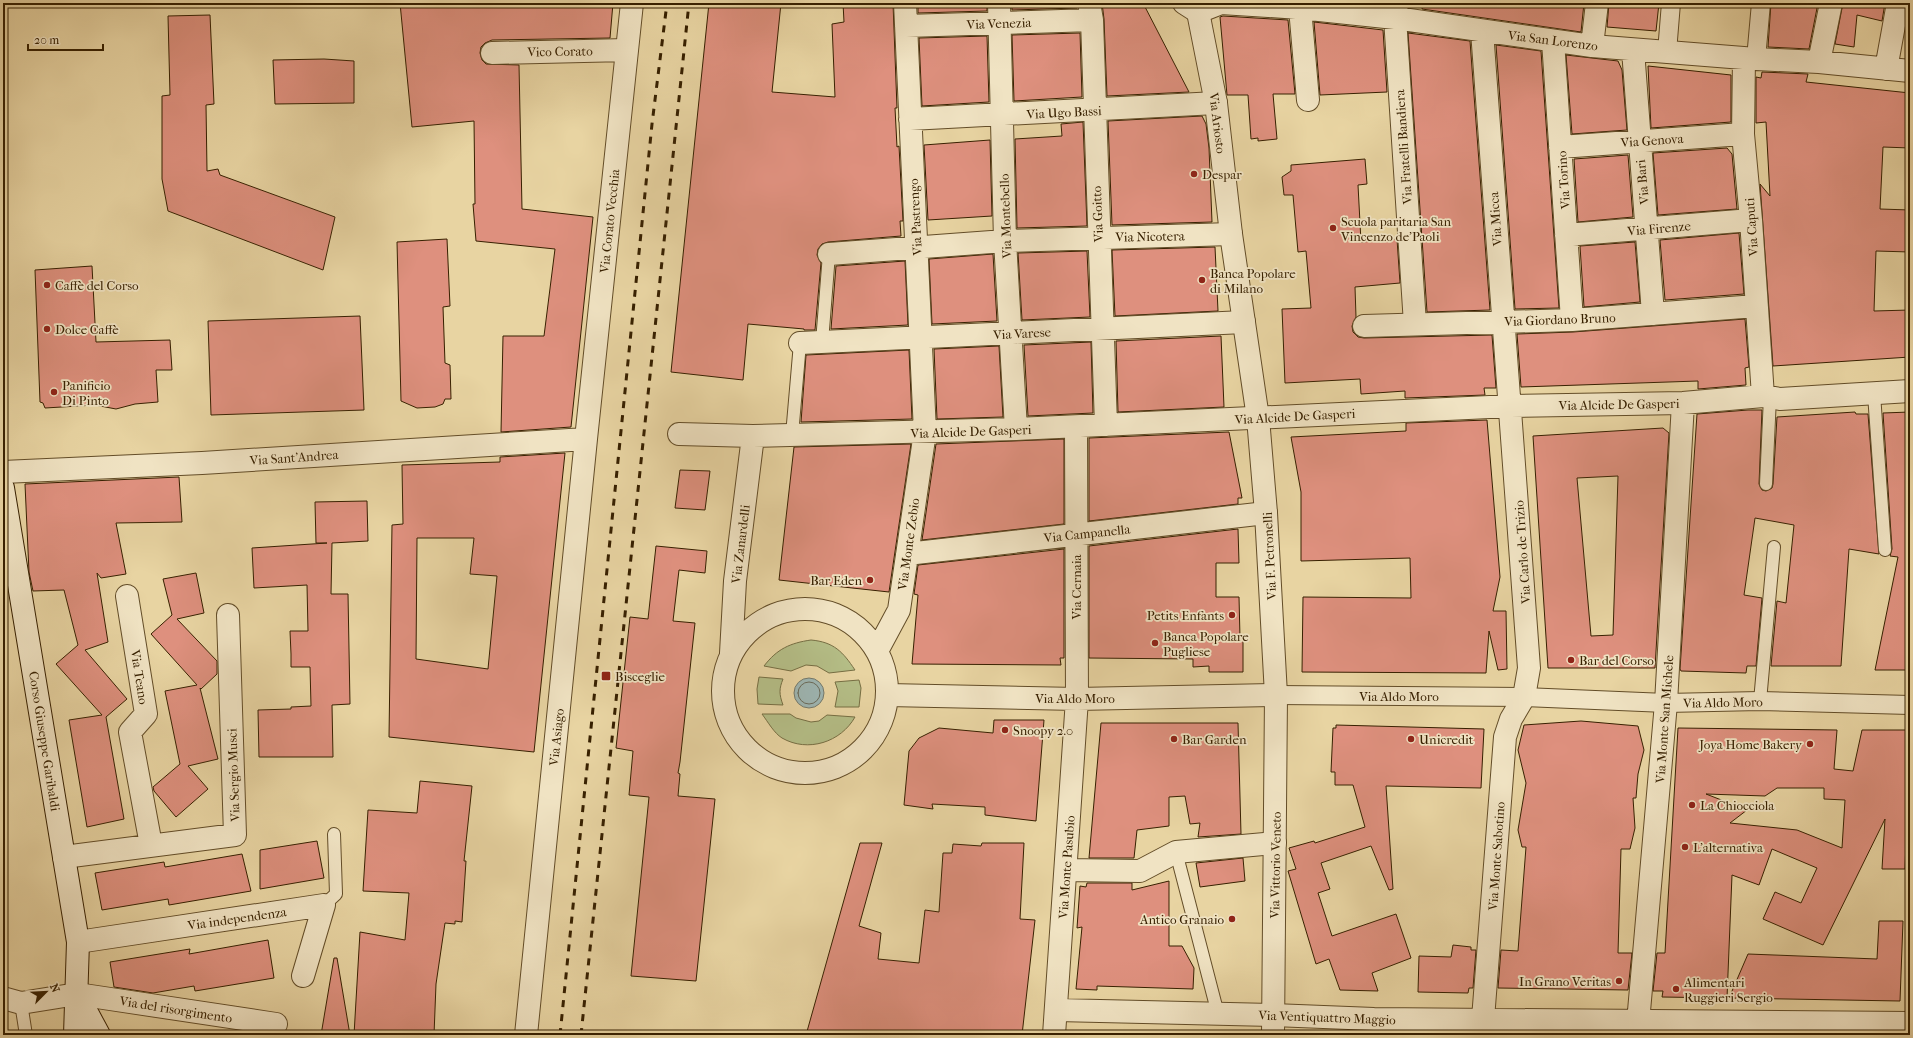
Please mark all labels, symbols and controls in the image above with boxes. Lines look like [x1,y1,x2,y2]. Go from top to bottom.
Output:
street label: Via Venezia [965,15,1033,32]
scale bar [28,26,103,52]
street label: Via San Lorenzo [1506,27,1599,53]
text: 20 m [34,33,59,47]
street label: Vico Corato [526,43,593,60]
street label: Via Fratelli Bandiera [1392,88,1415,206]
street label: Via Ariosto [1206,91,1229,155]
street label: Via Ugo Bassi [1025,103,1102,122]
street label: Via Genova [1619,131,1685,150]
street label: Via Torino [1554,150,1573,211]
street label: Via Bari [1633,159,1652,206]
street label: Via Corato Vecchia [596,167,623,275]
place label: Despar [1202,167,1242,182]
marker: Despar [1189,169,1199,179]
street label: Via Montebello [997,173,1015,260]
street label: Via Pastrengo [906,178,925,257]
street label: Via Goitto [1089,185,1106,243]
street label: Via Micca [1486,190,1505,248]
street label: Via Caputi [1742,197,1761,258]
place label: Scuola paritaria San Vincenzo de'Paoli [1340,214,1452,244]
street label: Via Firenze [1626,218,1692,239]
marker: Scuola paritaria San Vincenzo de'Paoli [1328,223,1338,233]
street label: Via Nicotera [1114,228,1186,245]
place label: Banca Popolare di Milano [1210,266,1296,296]
marker: Banca Popolare di Milano [1197,275,1207,285]
place label: Caffè del Corso [55,278,139,293]
marker: Caffè del Corso [42,280,52,290]
street label: Via Giordano Bruno [1503,310,1616,329]
place label: Dolce Caffè [55,322,119,337]
marker: Dolce Caffè [42,324,52,334]
street label: Via Varese [992,324,1052,343]
place label: Panificio Di Pinto [62,378,111,408]
marker: Panificio Di Pinto [49,387,59,397]
street label: Via Alcide De Gasperi [1557,396,1680,413]
street label: Via Alcide De Gasperi [1233,406,1356,427]
street label: Via Alcide De Gasperi [909,422,1032,441]
street label: Via Sant'Andrea [248,447,340,468]
street label: Via Monte Zebio [894,497,922,592]
street label: Via Carlo de Trizio [1511,499,1534,605]
street label: Via Zanardelli [728,504,753,585]
street label: Via F. Petronelli [1260,511,1279,601]
street label: Via Campanella [1042,521,1132,546]
street label: Via Cernaia [1069,553,1084,621]
place label: Bar Eden [810,573,862,588]
marker: Bar Eden [865,575,875,585]
place label: Petits Enfants [1147,608,1224,623]
marker: Petits Enfants [1227,610,1237,620]
place label: Banca Popolare Pugliese [1163,629,1249,659]
marker: Banca Popolare Pugliese [1150,638,1160,648]
street label: Via Teano [128,648,151,706]
place label: Bar del Corso [1579,653,1654,668]
street label: Via Monte San Michele [1652,654,1677,785]
marker: Bar del Corso [1566,655,1576,665]
place label: Bisceglie [615,669,666,684]
street label: Corso Giuseppe Garibaldi [26,670,63,812]
marker: Bisceglie [600,670,612,682]
street label: Via Aldo Moro [1358,689,1439,704]
street label: Via Aldo Moro [1034,691,1115,706]
street label: Via Aldo Moro [1682,694,1763,711]
street label: Via Asiago [546,707,567,768]
place label: Snoopy 2.0 [1013,723,1073,738]
marker: Snoopy 2.0 [1000,725,1010,735]
street label: Via Sergio Musci [224,728,243,823]
place label: Bar Garden [1182,732,1247,747]
place label: Unicredit [1419,732,1474,747]
marker: Bar Garden [1169,734,1179,744]
marker: Unicredit [1406,734,1416,744]
place label: Joya Home Bakery [1698,737,1803,752]
marker: Joya Home Bakery [1805,739,1815,749]
place label: La Chiocciola [1700,798,1775,813]
marker: La Chiocciola [1687,800,1697,810]
street label: Via Monte Sabotino [1485,801,1508,912]
street label: Via Vittorio Veneto [1267,811,1284,920]
street label: Via Monte Pasubio [1055,814,1078,920]
place label: L'alternativa [1693,840,1764,855]
marker: L'alternativa [1680,842,1690,852]
street label: Via independenza [186,904,288,933]
place label: Antico Granaio [1139,912,1224,927]
marker: Antico Granaio [1227,914,1237,924]
north arrow [26,972,66,1012]
place label: In Grano Veritas [1519,974,1611,989]
place label: Alimentari Ruggieri Sergio [1683,975,1773,1005]
marker: In Grano Veritas [1614,976,1624,986]
text: N [47,982,63,995]
marker: Alimentari Ruggieri Sergio [1671,984,1681,994]
street label: Via del risorgimento [118,993,234,1026]
street label: Via Ventiquattro Maggio [1257,1008,1396,1027]

